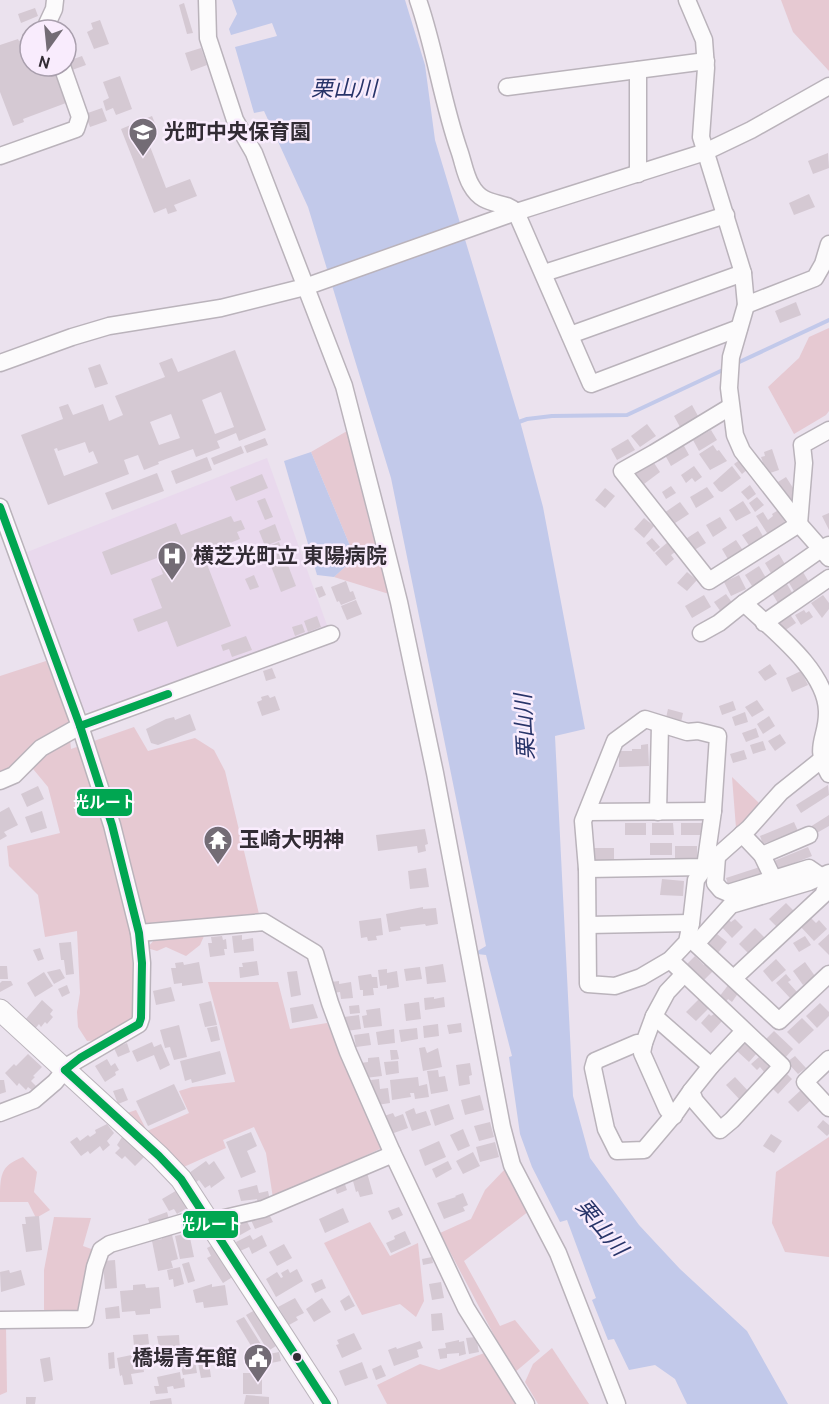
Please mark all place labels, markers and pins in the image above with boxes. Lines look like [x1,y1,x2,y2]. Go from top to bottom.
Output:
school or university icon: 光町中央保育園 [127,116,159,158]
place label: 光町中央保育園 [164,119,311,144]
hospital icon: 横芝光町立 東陽病院 [156,540,188,582]
place label: 横芝光町立 東陽病院 [193,543,387,568]
temple icon: 玉崎大明神 [202,824,234,866]
place label: 玉崎大明神 [239,827,344,852]
public building icon: 橋場青年館 [242,1342,274,1384]
place label: 橋場青年館 [132,1345,237,1370]
unlabelled marker [291,1351,303,1363]

